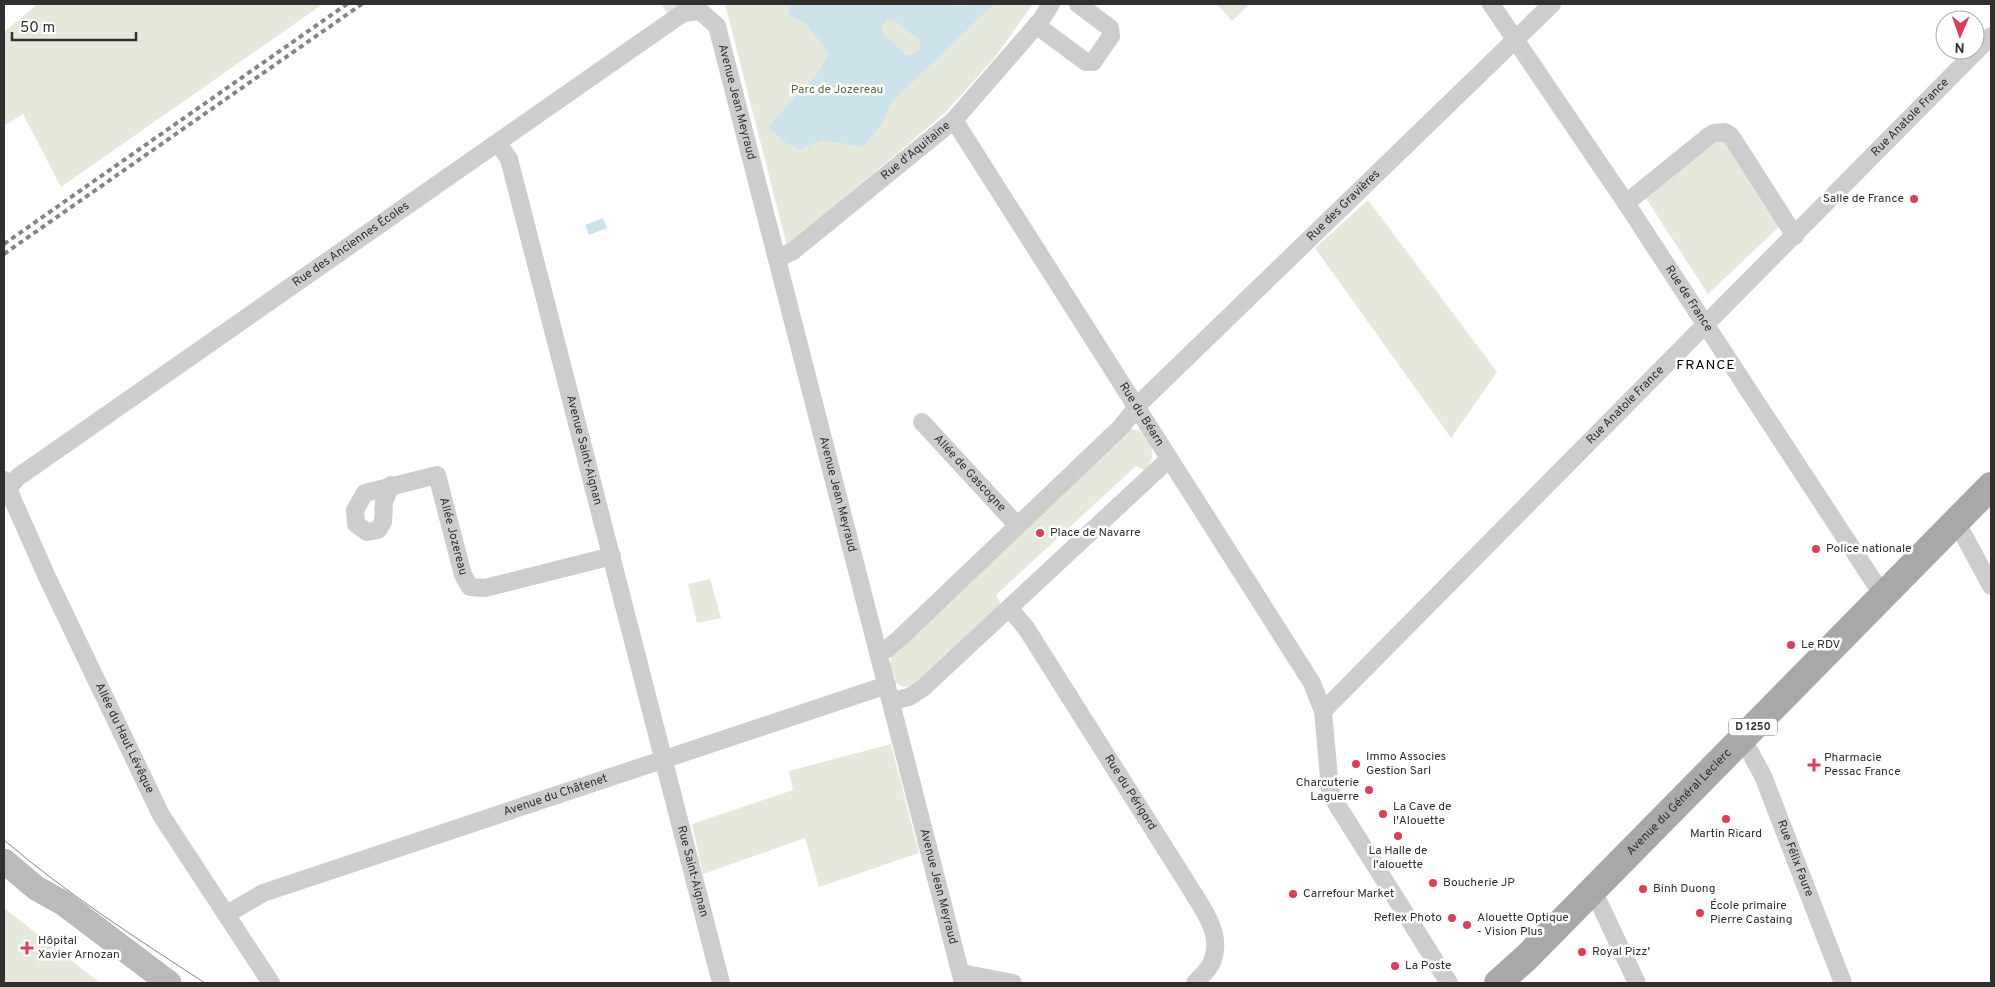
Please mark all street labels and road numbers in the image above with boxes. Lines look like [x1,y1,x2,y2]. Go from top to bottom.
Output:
street label: Avenue Jean Meyraud [714,43,759,161]
street label: Rue Anatole France [1868,75,1953,160]
street label: Rue d'Aquitaine [878,118,954,184]
street label: Rue des Gravières [1303,166,1384,245]
street label: Rue des Anciennes Écoles [289,198,413,291]
street label: Rue de France [1661,263,1716,335]
street label: Rue Anatole France [1583,363,1668,448]
street label: Rue du Béarn [1115,380,1167,449]
street label: Avenue Saint-Aignan [562,393,606,507]
street label: Allée de Gascogne [930,431,1009,515]
street label: Avenue Jean Meyraud [815,435,860,554]
street label: Allée Jozereau [435,496,471,577]
street label: Allée du Haut Lévêque [91,680,158,796]
road number: D 1250 [1729,719,1777,736]
street label: Avenue du Général Leclerc [1623,746,1735,859]
street label: Rue du Périgord [1100,752,1160,833]
street label: Avenue du Châtenet [501,771,610,820]
street label: Rue Félix Faure [1773,818,1817,899]
street label: Rue Saint-Aignan [673,824,712,919]
street label: Avenue Jean Meyraud [916,827,961,946]

